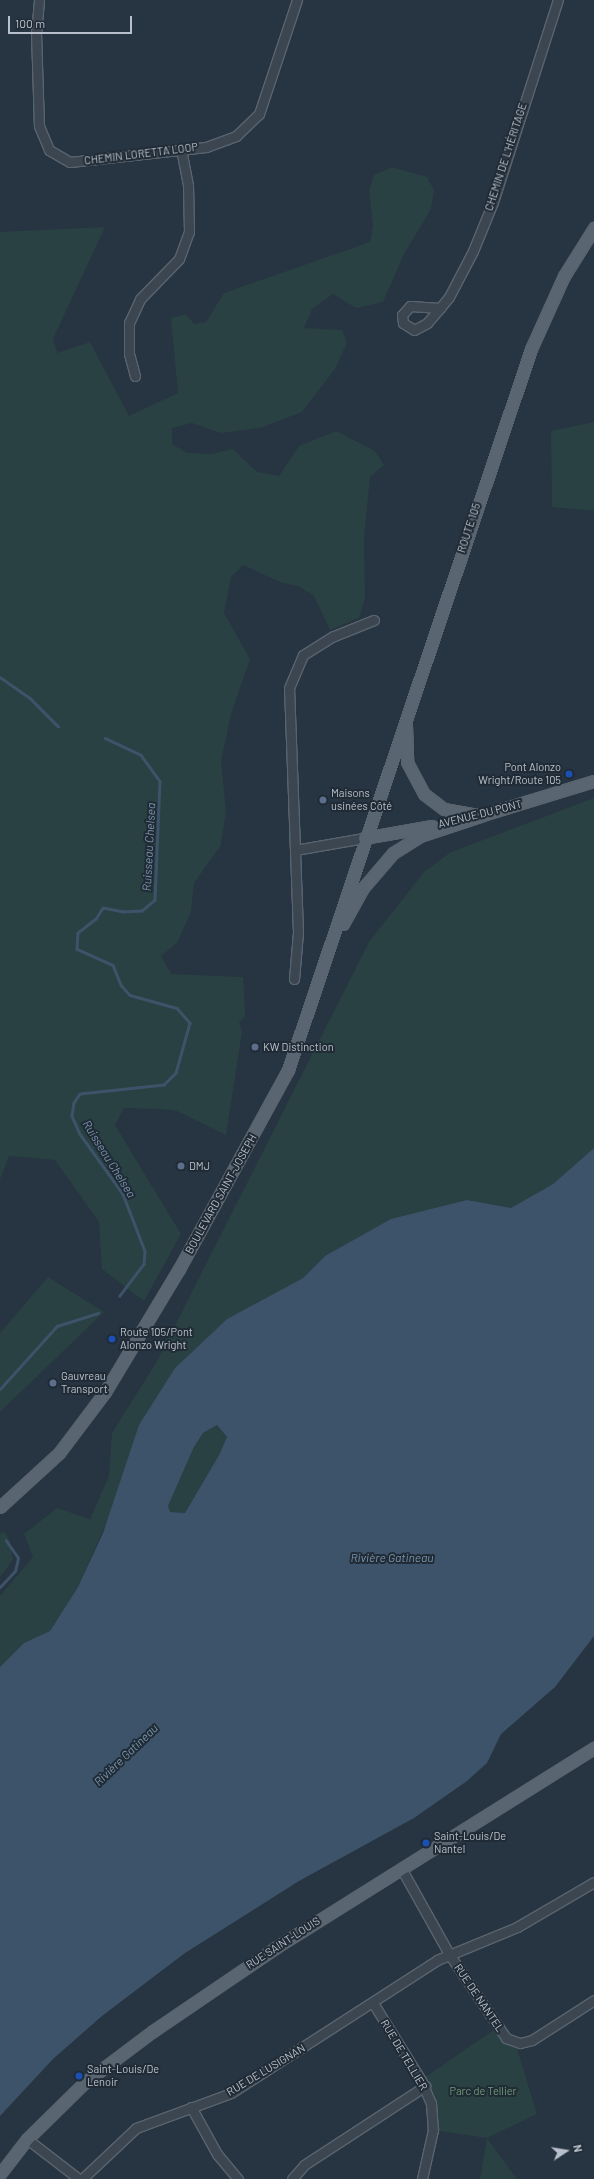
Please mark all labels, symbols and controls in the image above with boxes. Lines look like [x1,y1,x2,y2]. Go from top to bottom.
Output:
scale bar [10,8,134,34]
text: 100 m [15,16,45,30]
street label: CHEMIN DE L'HÉRITAGE [482,101,530,213]
street label: CHEMIN LORETTA LOOP [83,140,199,168]
street label: ROUTE 105 [455,501,483,555]
place label: Pont Alonzo Wright/Route 105 [478,761,561,787]
marker: Pont Alonzo Wright/Route 105 [564,769,574,779]
place label: Maisons usinées Côté [331,787,392,813]
marker: Maisons usinées Côté [318,795,328,805]
street label: AVENUE DU PONT [437,797,523,831]
water label: Ruisseau Chelsea [139,802,159,892]
place label: KW Distinction [263,1040,334,1054]
marker: KW Distinction [250,1042,260,1052]
water label: Ruisseau Chelsea [79,1118,139,1200]
street label: BOULEVARD SAINT-JOSEPH [183,1132,259,1256]
place label: DMJ [189,1159,210,1173]
marker: DMJ [176,1161,186,1171]
place label: Route 105/Pont Alonzo Wright [120,1326,193,1352]
marker: Route 105/Pont Alonzo Wright [107,1334,117,1344]
place label: Gauvreau Transport [61,1370,108,1396]
marker: Gauvreau Transport [48,1378,58,1388]
water label: Rivière Gatineau [350,1551,434,1565]
water label: Rivière Gatineau [91,1721,161,1789]
place label: Saint-Louis/De Nantel [434,1830,506,1856]
marker: Saint-Louis/De Nantel [421,1838,431,1848]
street label: RUE SAINT-LOUIS [244,1914,322,1972]
street label: RUE DE NANTEL [451,1962,507,2034]
street label: RUE DE TELLIER [378,2017,430,2093]
street label: RUE DE LUSIGNAN [224,2041,308,2099]
place label: Saint-Louis/De Lenoir [87,2063,159,2089]
marker: Saint-Louis/De Lenoir [74,2071,84,2081]
park label: Parc de Tellier [449,2084,517,2098]
north arrow [546,2131,586,2171]
text: N [571,2143,585,2153]

